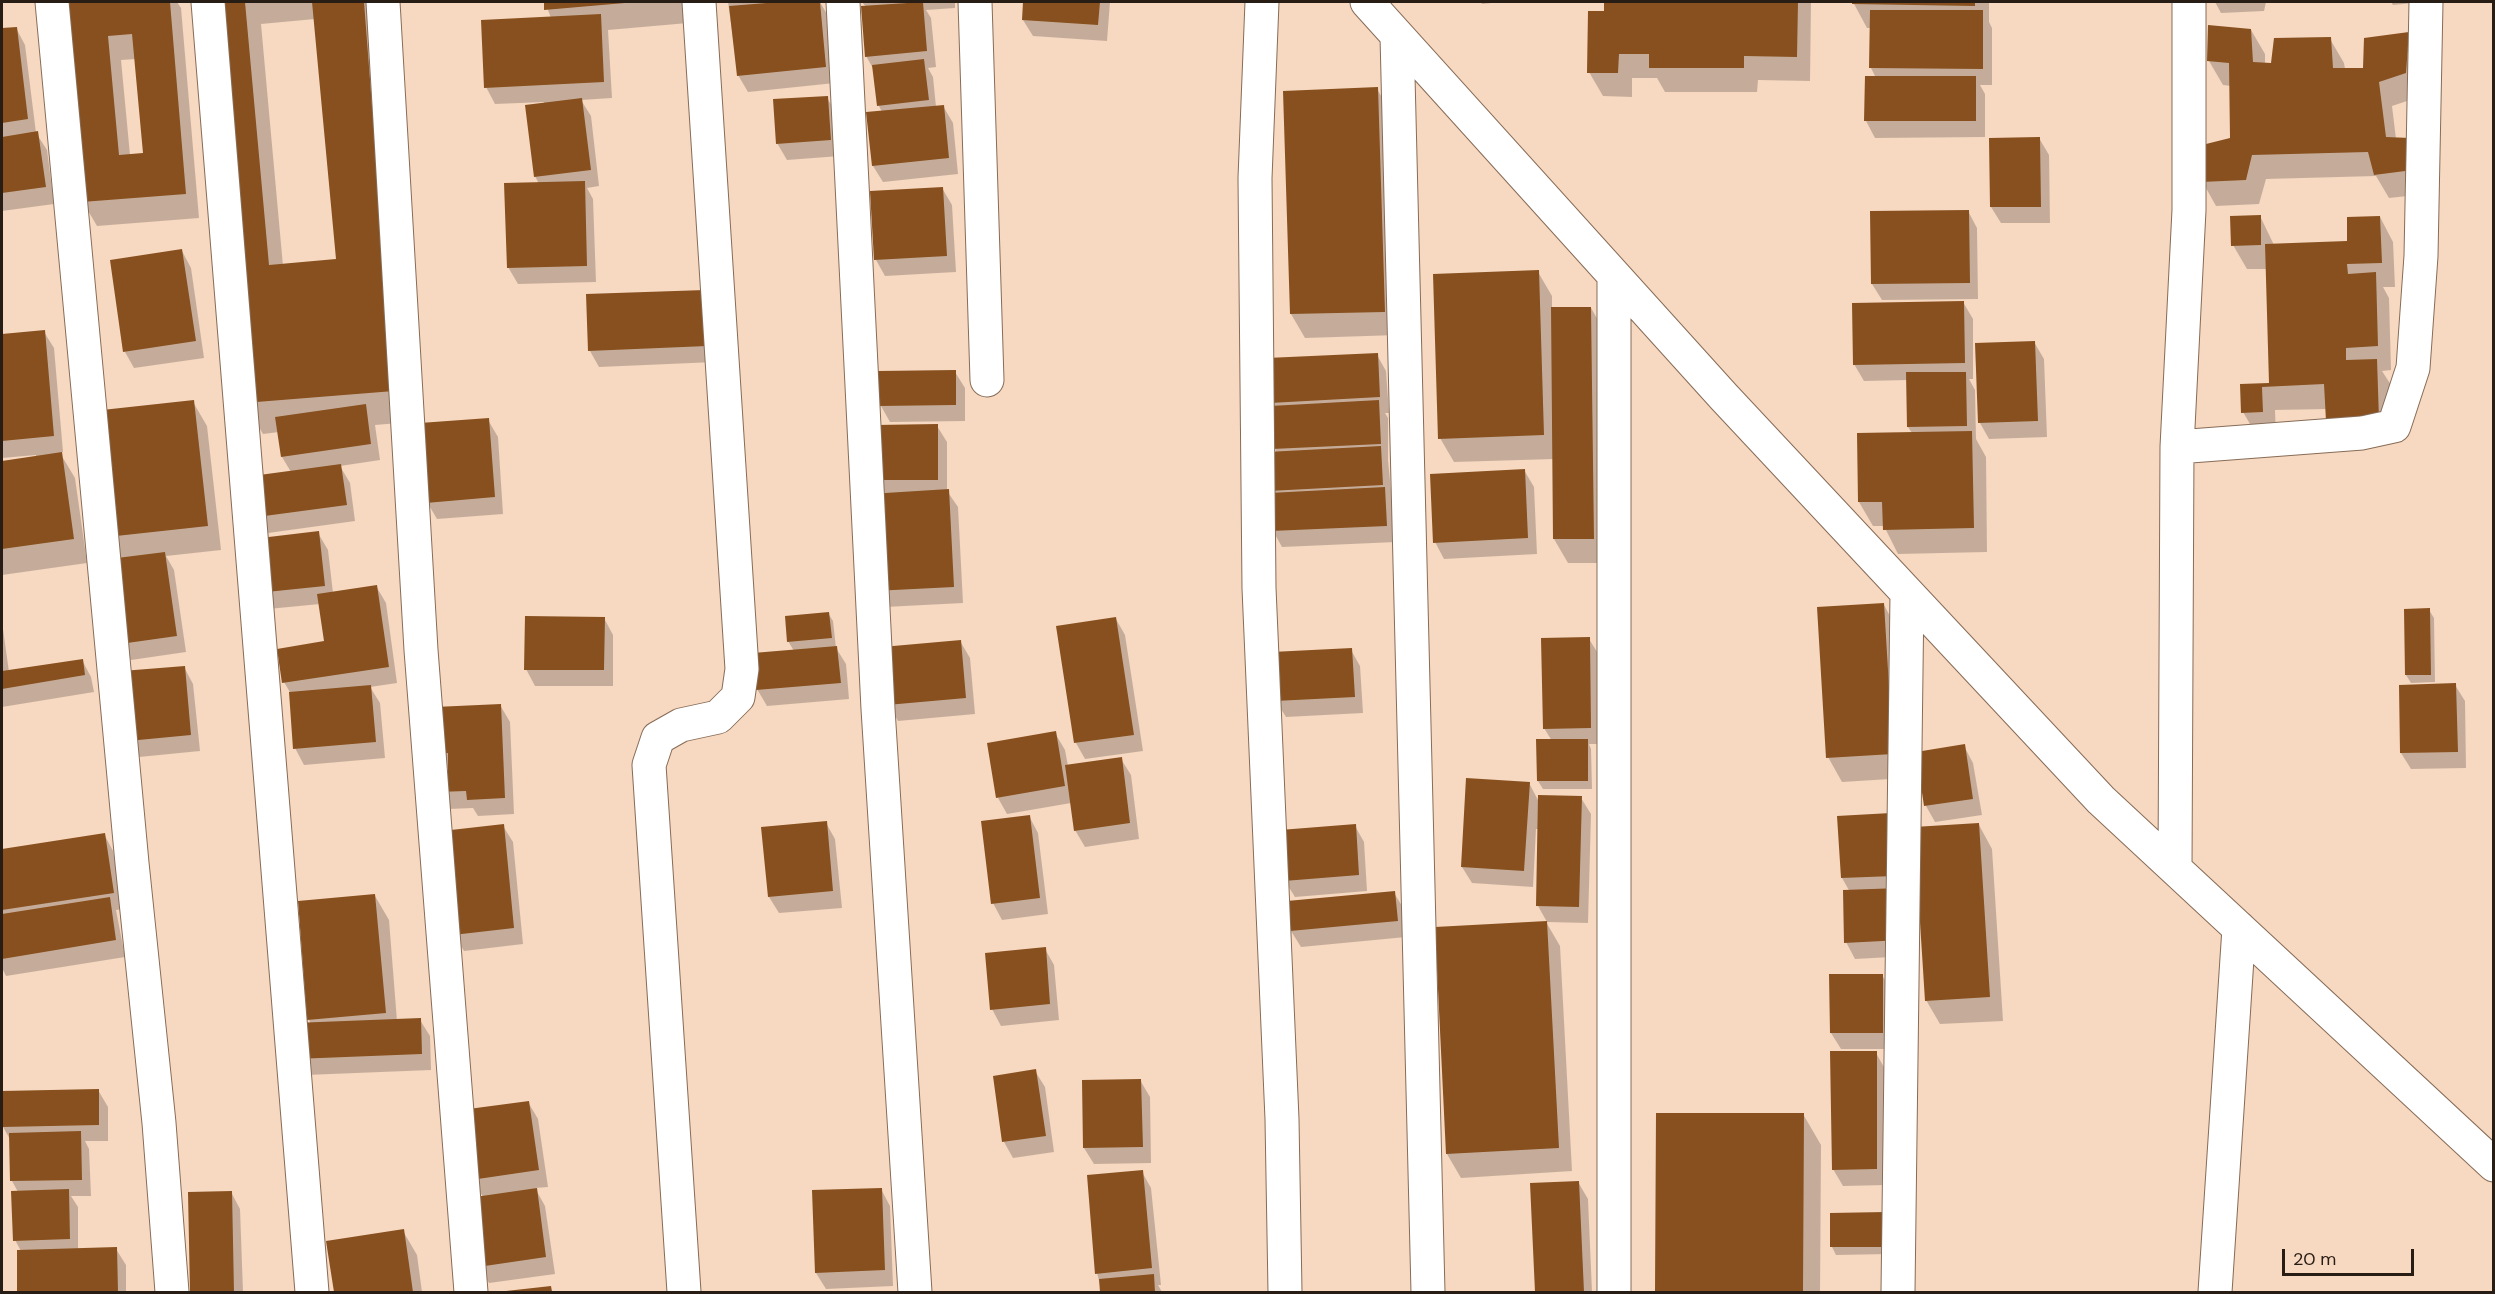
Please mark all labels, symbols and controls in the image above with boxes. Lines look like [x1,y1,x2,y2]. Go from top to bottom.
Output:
scale bar [2285,1237,2417,1275]
text: 20 m [2293,1247,2336,1271]

